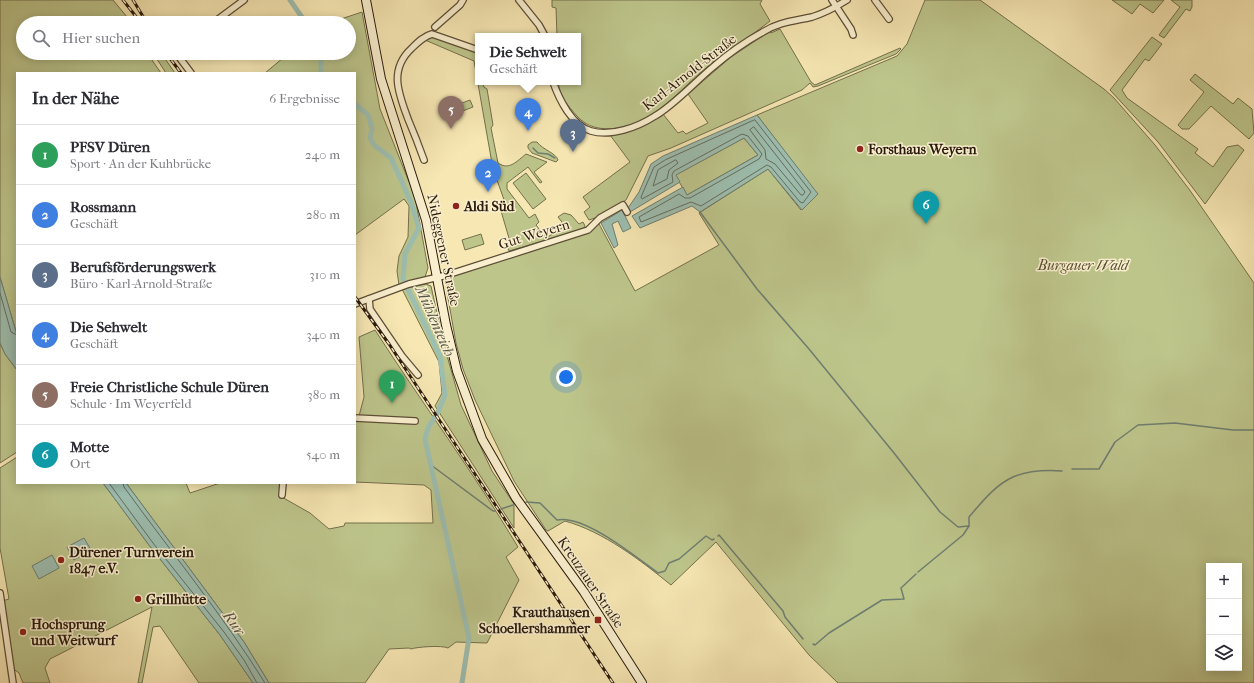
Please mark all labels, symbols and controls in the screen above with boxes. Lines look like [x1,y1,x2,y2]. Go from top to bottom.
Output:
search box [16,16,356,60]
icon: search [30,27,52,49]
text: Hier suchen [62,29,140,47]
street label: Karl-Arnold-Straße [639,30,740,114]
popup [475,33,581,85]
text: Die Sehwelt [489,43,567,61]
text: Geschäft [489,61,538,76]
text: In der Nähe [32,88,119,108]
text: 6 Ergebnisse [269,91,340,106]
pin: 5 [438,96,464,129]
pin: 4 [515,98,541,131]
pin: 3 [560,119,586,152]
text: PFSV Düren [70,138,150,156]
place label: Forsthaus Weyern [867,141,978,158]
marker: Forsthaus Weyern [855,144,865,154]
text: 1 [43,147,47,162]
text: 240 m [305,147,340,162]
text: Sport · An der Kuhbrücke [70,156,211,171]
pin: 2 [475,159,501,192]
pin: 6 [913,191,939,224]
street label: Nideggener Straße [423,193,464,308]
text: Rossmann [70,198,136,216]
place label: Aldi Süd [463,198,516,215]
marker: Aldi Süd [451,201,461,211]
text: 2 [42,207,48,222]
text: 280 m [306,207,340,222]
text: Geschäft [70,216,118,231]
street label: Gut Weyern [497,216,572,253]
park label: Burgauer Wald [1037,257,1130,274]
text: Berufsförderungswerk [70,258,216,276]
text: 3 [42,267,48,282]
text: 310 m [309,267,340,282]
text: Büro · Karl-Arnold-Straße [70,276,212,291]
water label: Mühlenteich [411,282,459,359]
text: Die Sehwelt [70,318,147,336]
text: 4 [41,327,49,342]
text: 340 m [306,327,340,342]
text: Geschäft [70,336,118,351]
your location [556,367,576,387]
pin: 1 [379,370,405,403]
text: Freie Christliche Schule Düren [70,378,269,396]
text: 5 [42,387,48,402]
text: 380 m [307,387,340,402]
text: Schule · Im Weyerfeld [70,396,191,411]
text: Motte [70,438,109,456]
text: 6 [41,447,49,462]
text: 540 m [306,447,340,462]
text: Ort [70,456,91,471]
street label: Kreuzauer Straße [554,533,627,631]
place label: Dürener Turnverein 1847 e.V. [69,544,195,577]
marker: Dürener Turnverein 1847 e.V. [56,555,66,565]
map controls [1206,563,1242,671]
button: + [1206,563,1242,599]
place label: Grillhütte [146,591,206,608]
marker: Grillhütte [133,594,143,604]
button: − [1206,599,1242,635]
place label: Krauthausen Schoellershammer [479,604,591,637]
water label: Rur [219,607,250,640]
marker: Krauthausen Schoellershammer [593,615,603,625]
place label: Hochsprung und Weitwurf [30,616,119,649]
marker: Hochsprung und Weitwurf [18,627,28,637]
button: layers [1206,635,1242,671]

